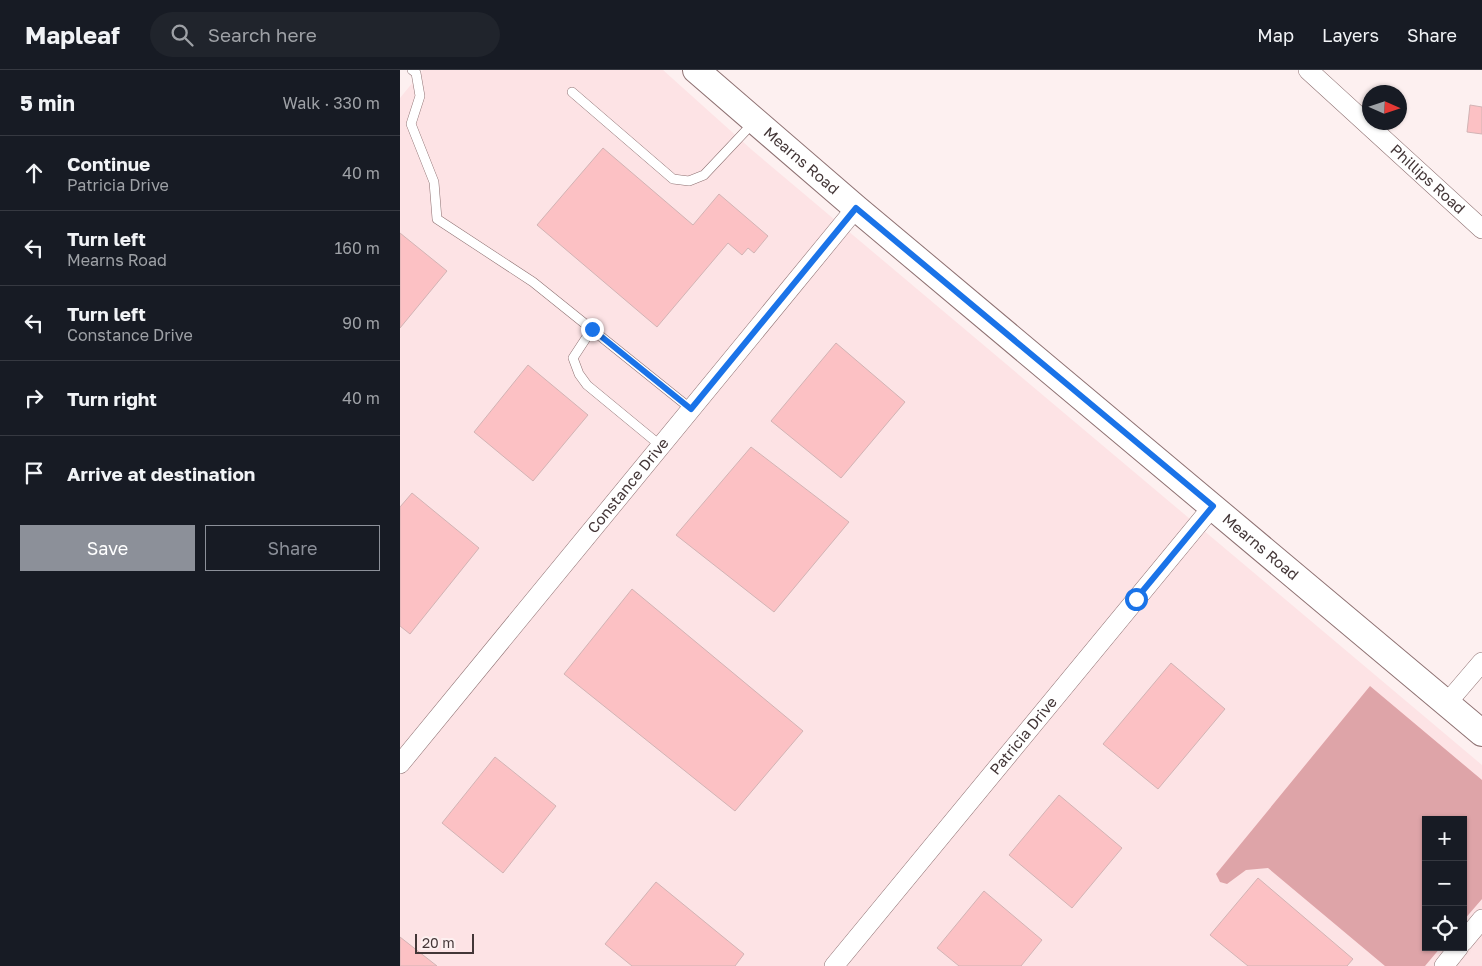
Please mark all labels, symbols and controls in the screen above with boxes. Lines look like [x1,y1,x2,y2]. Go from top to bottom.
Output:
search box [150,12,500,57]
text: Mapleaf [25,20,120,49]
icon: search [168,21,196,49]
text: Search here [208,23,317,46]
text: Map [1257,24,1294,46]
text: Layers [1322,24,1379,46]
text: Share [1407,24,1457,46]
north arrow [1362,85,1407,130]
text: 5 min [20,90,75,116]
text: Walk · 330 m [282,93,380,113]
street label: Mearns Road [761,123,843,197]
street label: Phillips Road [1387,140,1469,217]
text: Continue [67,152,150,175]
icon: ahead [20,159,48,187]
text: 40 m [342,163,380,183]
text: Patricia Drive [67,175,169,195]
text: Turn left [67,227,146,250]
icon: left [20,234,48,262]
text: 160 m [334,238,380,258]
text: Mearns Road [67,250,167,270]
text: Turn left [67,302,146,325]
icon: left [20,309,48,337]
text: 90 m [342,313,380,333]
route end [581,318,604,341]
text: Constance Drive [67,325,193,345]
icon: right [20,384,48,412]
text: Turn right [67,387,157,410]
text: 40 m [342,388,380,408]
street label: Constance Drive [583,433,672,536]
icon: arrive [20,459,48,487]
text: Arrive at destination [67,462,255,485]
street label: Mearns Road [1219,509,1303,583]
button: Save [20,525,195,571]
button: Share [205,525,380,571]
route start [1125,588,1148,611]
street label: Patricia Drive [985,693,1060,778]
map controls [1422,816,1467,951]
button: + [1422,816,1467,861]
button: − [1422,861,1467,906]
button: locate [1422,906,1467,951]
scale bar [415,931,474,954]
text: 20 m [422,934,455,951]

